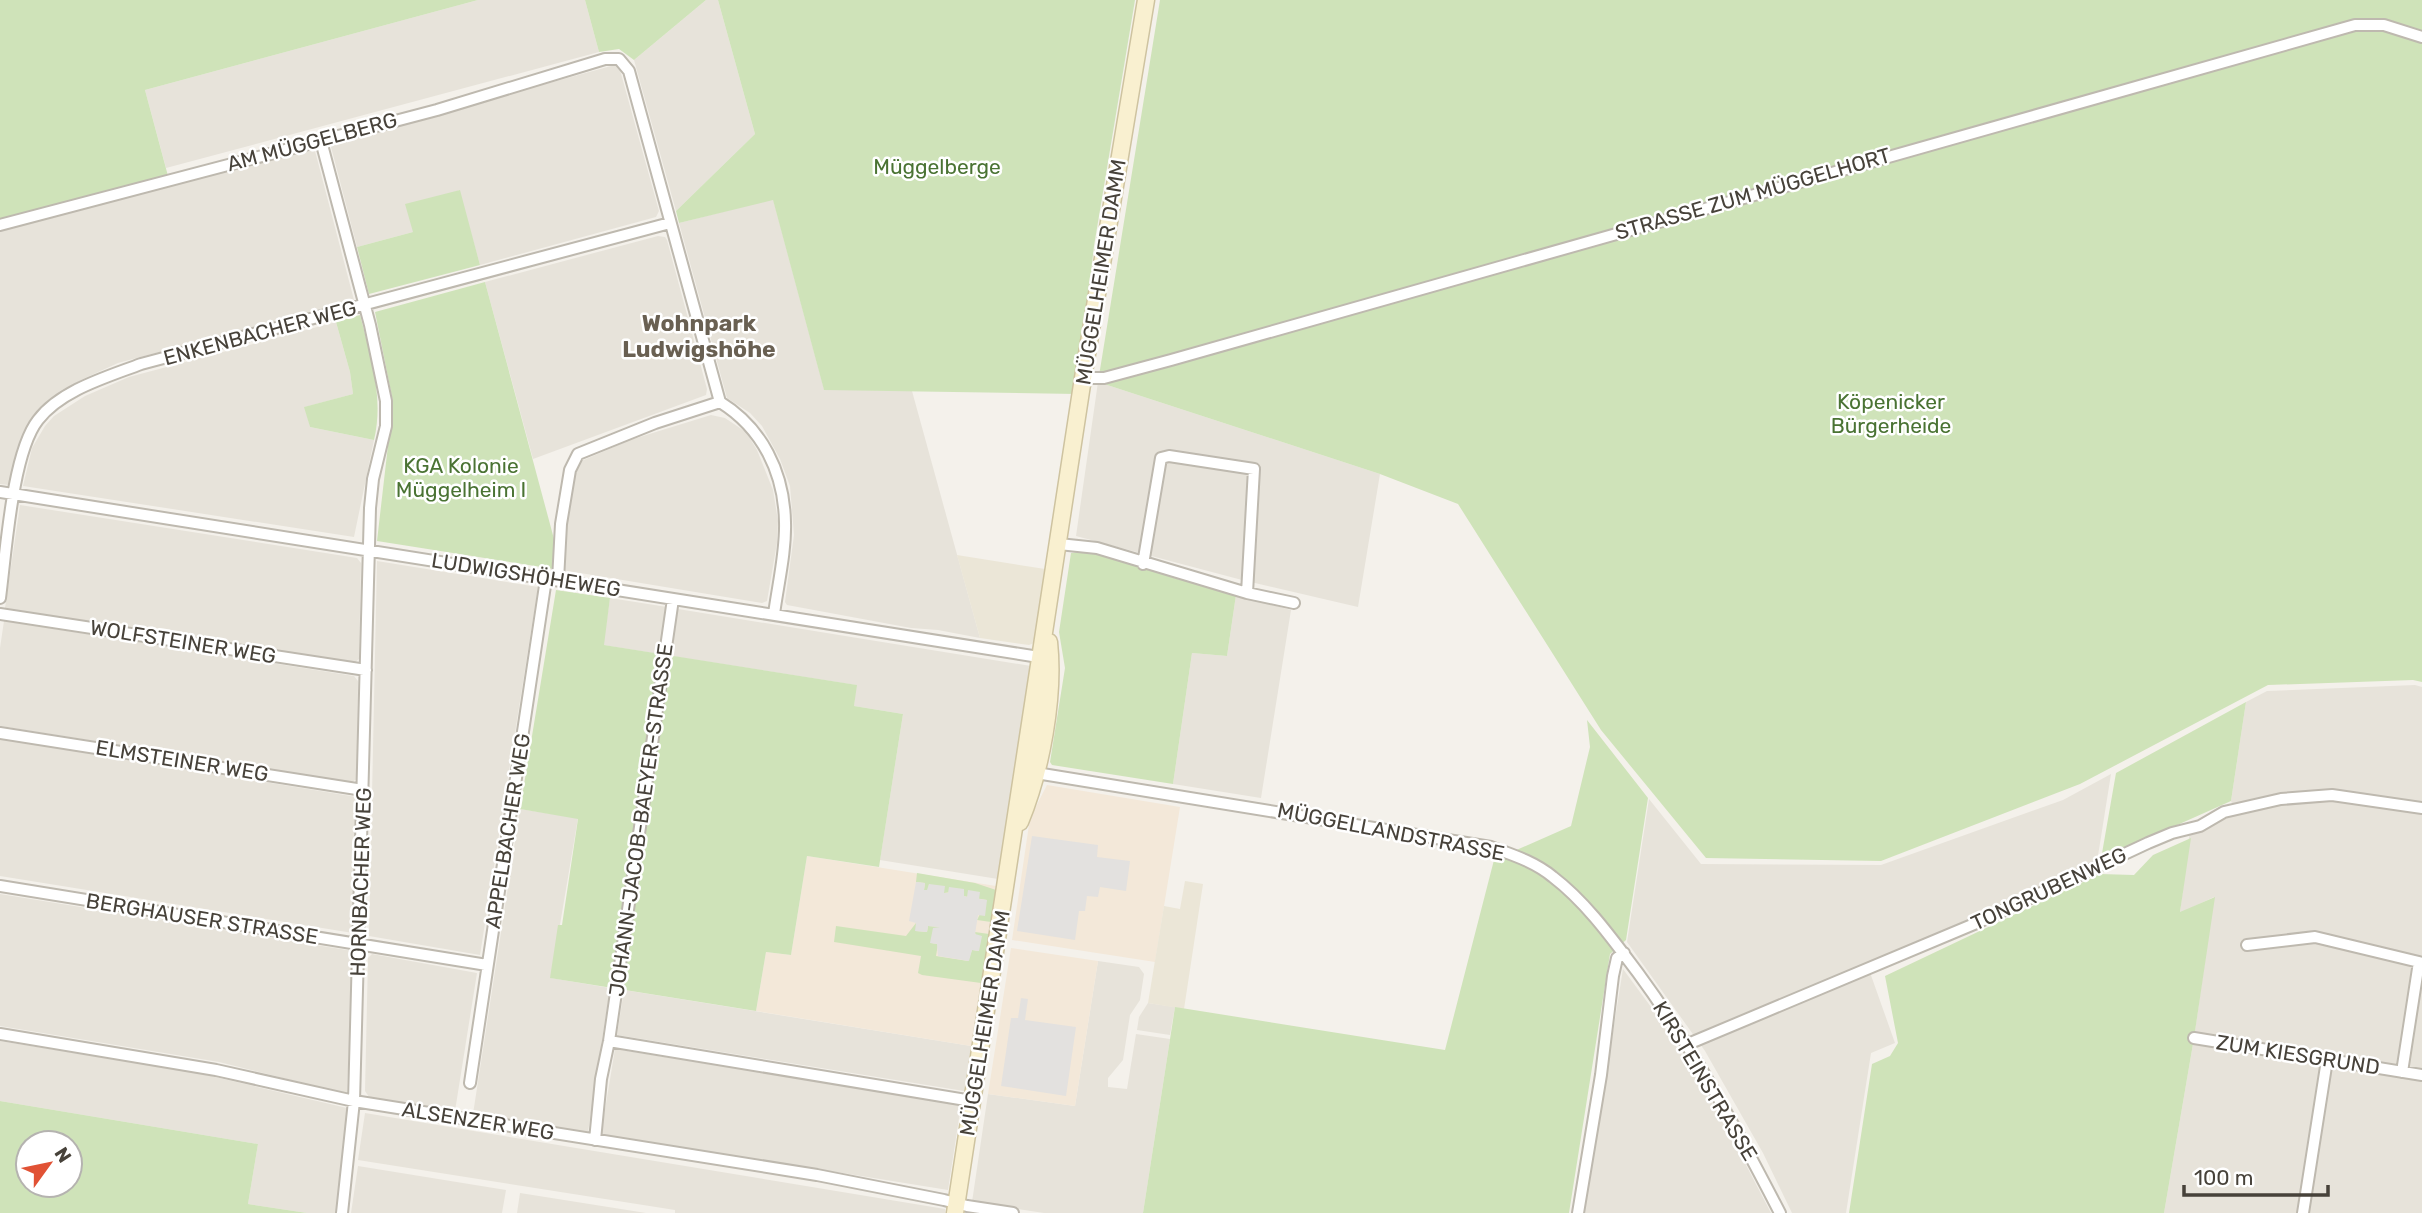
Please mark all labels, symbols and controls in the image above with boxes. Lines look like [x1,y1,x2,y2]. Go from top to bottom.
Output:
street label: AM MÜGGELBERG [224,107,400,176]
street label: STRASSE ZUM MÜGGELHORT [1612,142,1893,245]
park label: Müggelberge [873,154,1001,179]
street label: MÜGGELHEIMER DAMM [1070,157,1131,386]
street label: ENKENBACHER WEG [161,295,359,370]
district label: Wohnpark Ludwigshöhe [622,309,776,363]
park label: Köpenicker Bürgerheide [1831,389,1951,438]
park label: KGA Kolonie Müggelheim I [396,453,526,502]
street label: LUDWIGSHÖHEWEG [430,547,622,602]
street label: WOLFSTEINER WEG [88,614,278,669]
street label: JOHANN-JACOB-BAEYER-STRASSE [603,642,678,998]
street label: APPELBACHER WEG [480,732,535,930]
street label: ELMSTEINER WEG [94,735,270,786]
street label: HORNBACHER WEG [345,787,376,977]
street label: MÜGGELLANDSTRASSE [1275,797,1507,866]
street label: TONGRUBENWEG [1967,842,2130,935]
street label: BERGHAUSER STRASSE [84,888,320,949]
street label: MÜGGELHEIMER DAMM [954,908,1015,1137]
street label: KIRSTEINSTRASSE [1648,996,1763,1165]
street label: ZUM KIESGRUND [2215,1029,2382,1080]
street label: ALSENZER WEG [400,1096,556,1145]
north arrow [14,1129,84,1199]
text: N [49,1143,76,1167]
scale bar [2184,1154,2328,1198]
text: 100 m [2194,1165,2253,1190]

